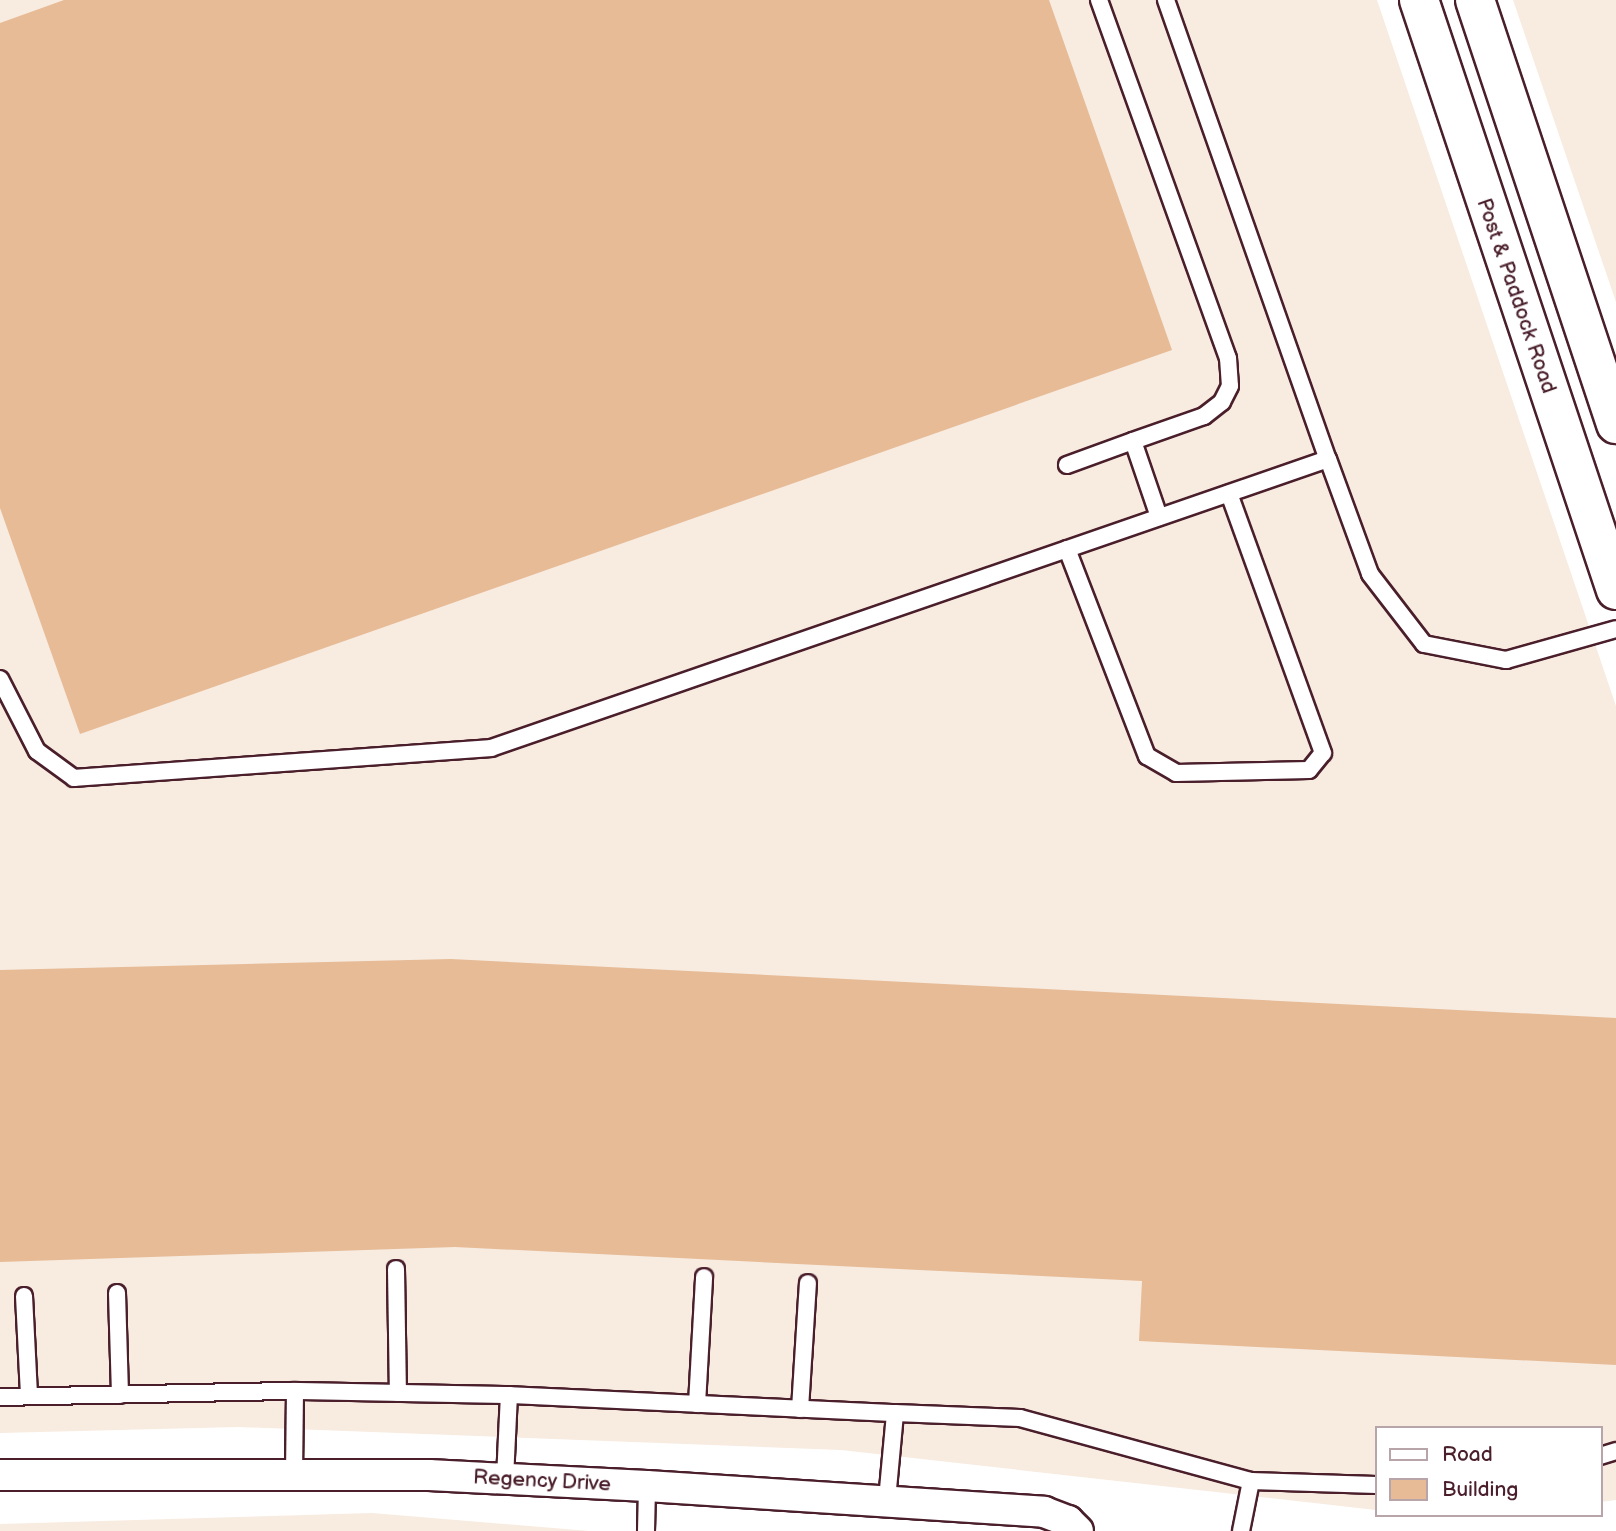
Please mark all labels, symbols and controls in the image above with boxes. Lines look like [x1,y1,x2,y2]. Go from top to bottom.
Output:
street label: Post & Paddock Road [1471,195,1561,397]
legend [1374,1426,1602,1517]
text: Road [1442,1442,1493,1467]
street label: Regency Drive [472,1465,612,1497]
text: Building [1442,1477,1518,1502]

